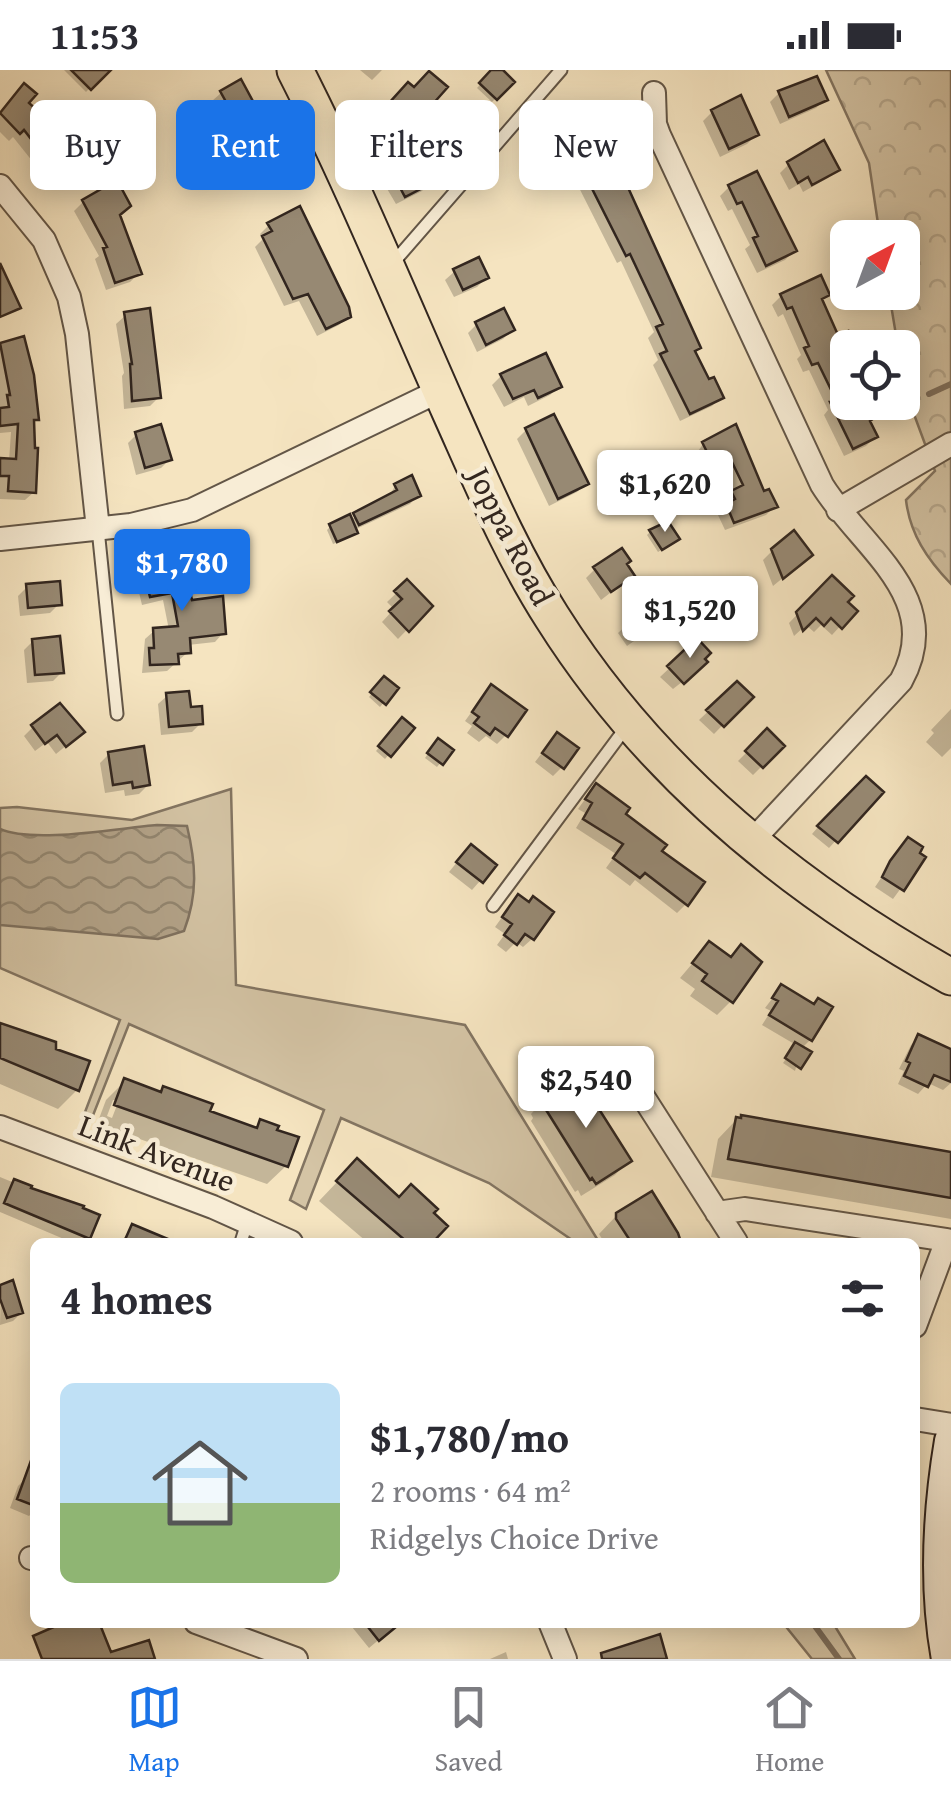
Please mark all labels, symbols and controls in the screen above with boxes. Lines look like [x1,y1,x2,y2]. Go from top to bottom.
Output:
text: 11:53 [50,7,140,63]
chip: Buy [30,100,156,190]
chip: Rent [176,100,315,190]
chip: Filters [335,100,499,190]
chip: New [519,100,653,190]
north arrow [830,220,920,310]
map controls [830,220,920,420]
button: locate [830,330,920,420]
pin: $1,620 [584,450,746,535]
street label: Joppa Road [455,455,566,613]
text: $1,620 [619,459,711,506]
pin: $1,780 [101,529,263,614]
text: $1,780 [136,538,228,585]
pin: $1,520 [609,576,771,661]
text: $1,520 [644,585,736,632]
pin: $2,540 [505,1046,667,1131]
text: $2,540 [540,1055,632,1102]
street label: Link Avenue [72,1101,242,1204]
text: 4 homes [60,1268,213,1329]
icon: filters [835,1271,890,1326]
text: $1,780/mo [370,1406,569,1467]
icon: home [140,1423,260,1543]
text: 2 rooms · 64 m² [370,1467,571,1514]
text: Ridgelys Choice Drive [370,1514,659,1561]
tab: Map [127,1680,182,1781]
tab: Saved [435,1680,502,1781]
tab: Home [756,1680,824,1781]

